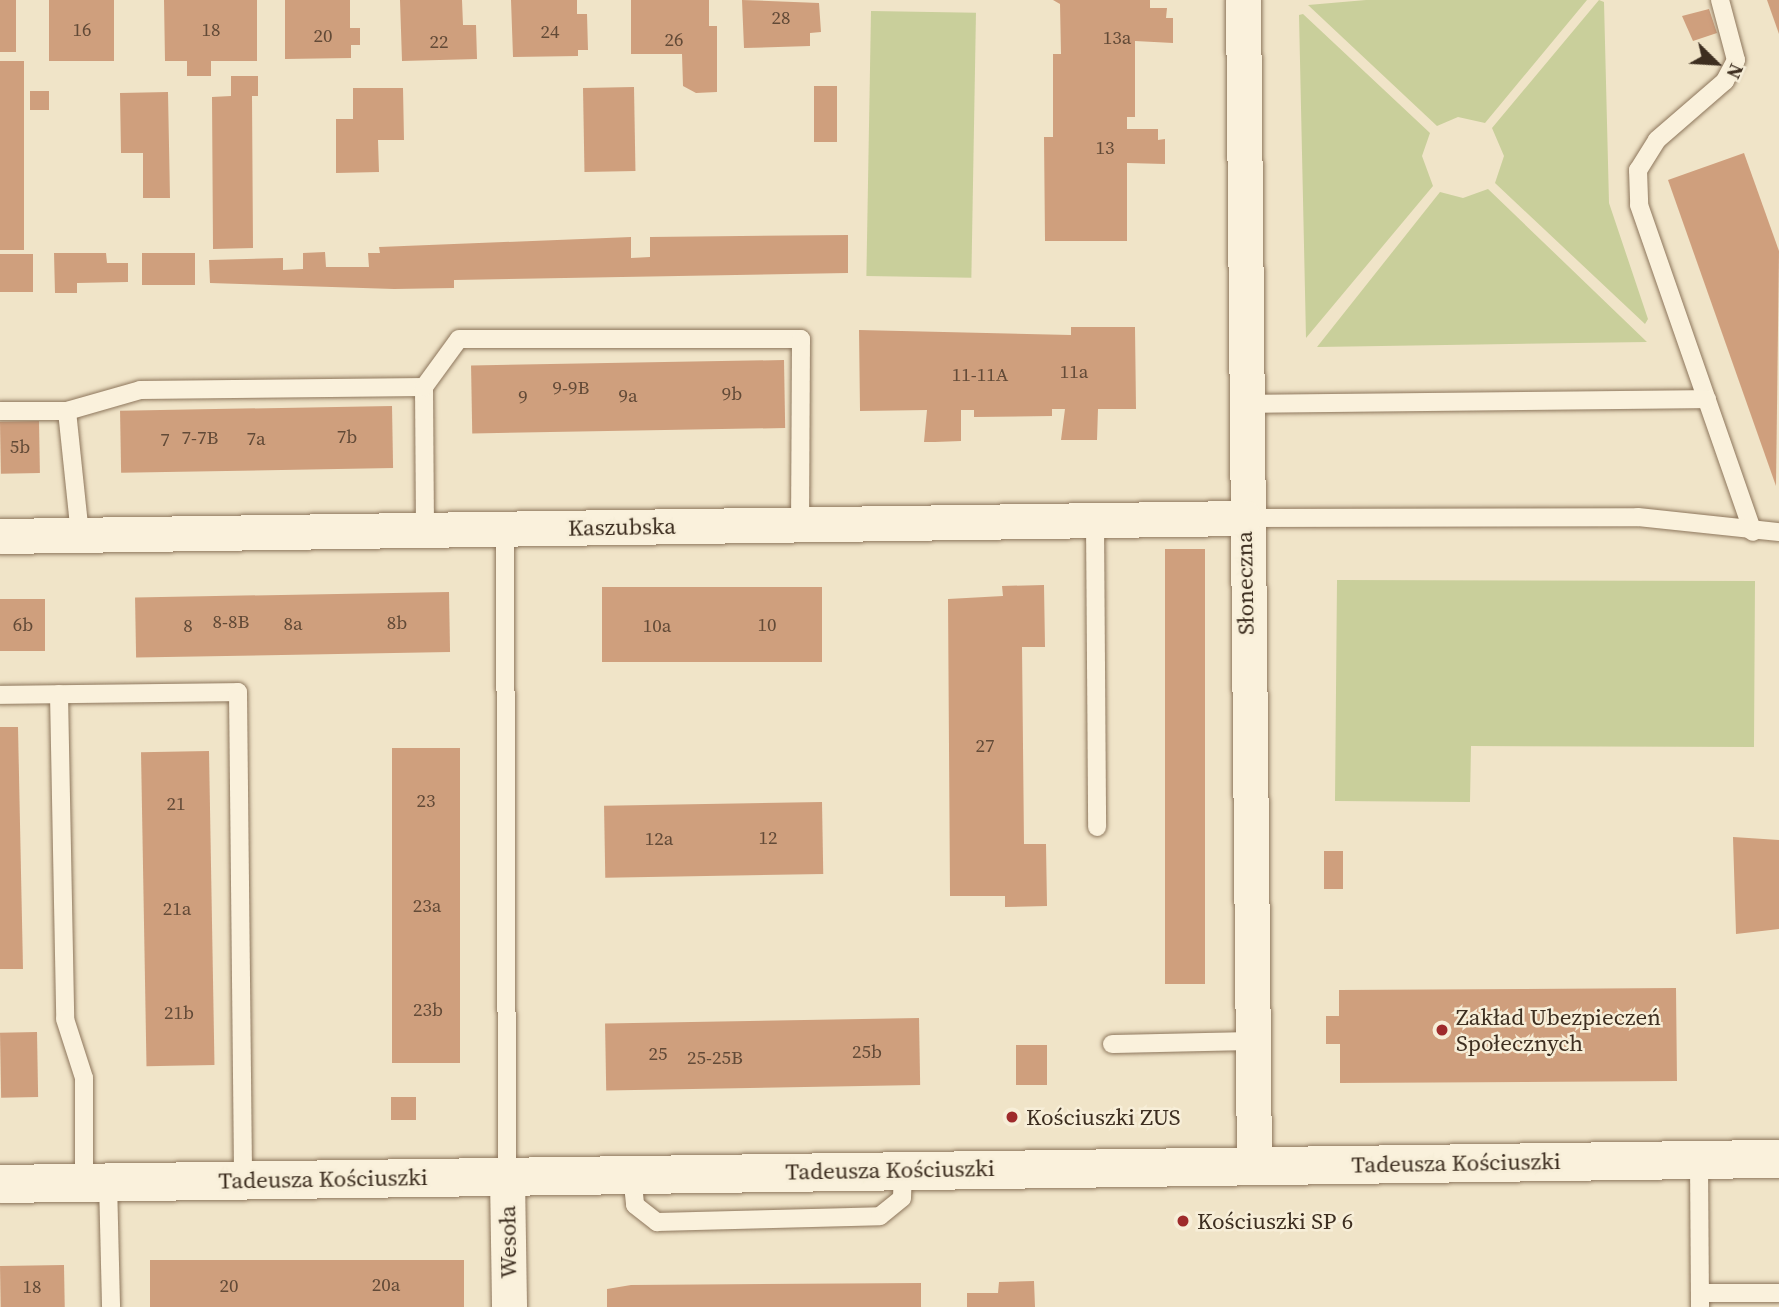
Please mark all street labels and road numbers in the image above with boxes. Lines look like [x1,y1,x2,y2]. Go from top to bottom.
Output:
street label: Kaszubska [568,512,676,542]
street label: Słoneczna [1230,531,1260,635]
street label: Tadeusza Kościuszki [1351,1147,1561,1179]
street label: Tadeusza Kościuszki [785,1154,995,1186]
street label: Tadeusza Kościuszki [218,1163,428,1195]
street label: Wesoła [494,1205,522,1279]

